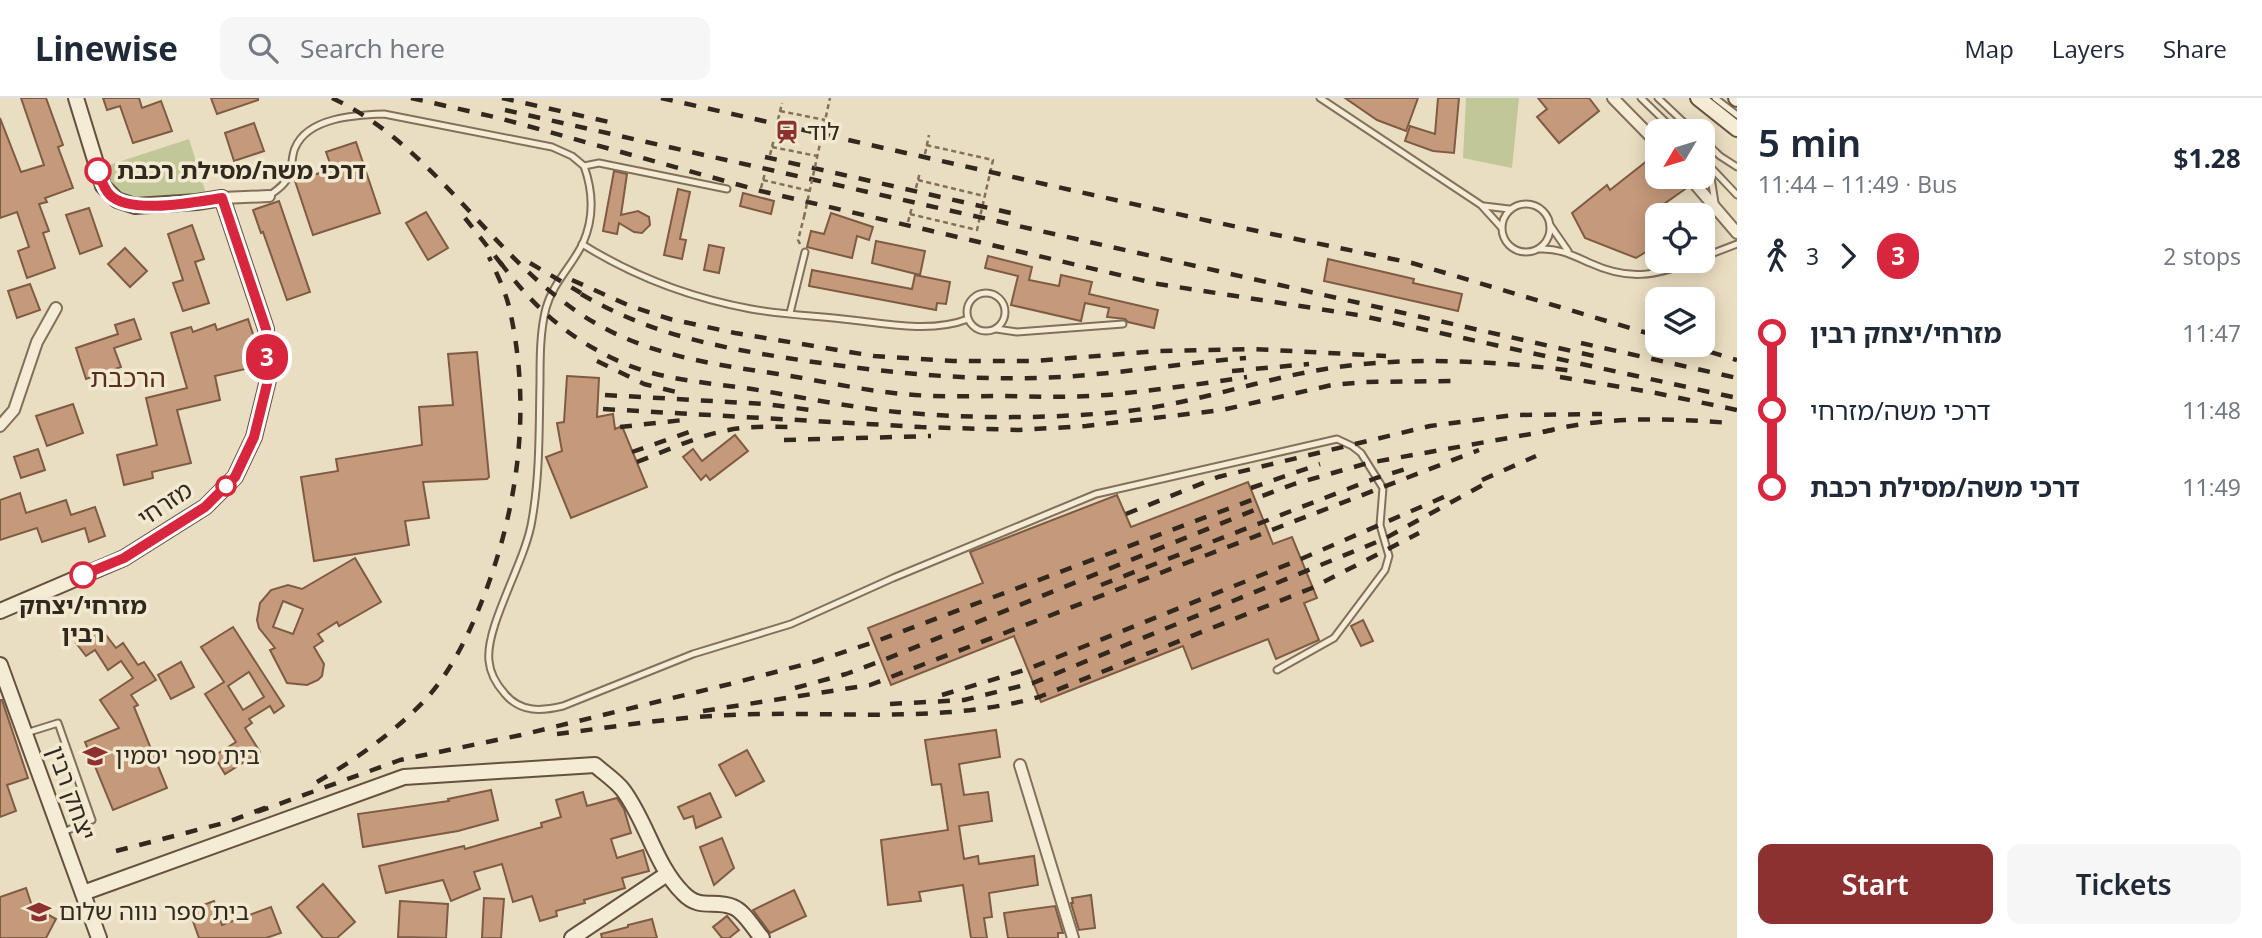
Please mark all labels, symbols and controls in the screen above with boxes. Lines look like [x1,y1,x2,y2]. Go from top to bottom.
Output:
search box [220,17,710,80]
text: Linewise [35,26,178,71]
icon: search [244,29,282,67]
text: Search here [300,30,445,66]
text: Map [1965,32,2014,65]
text: Layers [2052,32,2125,65]
text: Share [2163,32,2227,65]
place label: לוד [807,114,840,147]
text: 5 min [1758,116,1861,168]
station icon: לוד [773,118,801,146]
north arrow [1645,119,1715,189]
map controls [1645,119,1715,357]
text: $1.28 [2174,140,2241,176]
place label: דרכי משה/מסילת רכבת [117,153,366,186]
marker: דרכי משה/מסילת רכבת [85,158,111,184]
text: 11:44 – 11:49 · Bus [1758,168,1957,200]
button: locate [1645,203,1715,273]
icon: walk [1758,237,1796,275]
icon: forward [1829,237,1867,275]
text: 3 [1891,239,1905,272]
text: 3 [1806,240,1819,272]
text: 2 stops [2163,240,2241,272]
button: layers [1645,287,1715,357]
text: מזרחי/יצחק רבין [1810,315,2001,351]
text: 11:47 [2182,317,2241,349]
line badge: 3 [244,334,290,380]
text: 3 [260,340,274,373]
district label: הרכבת [90,359,166,395]
text: דרכי משה/מזרחי [1810,392,1991,428]
text: 11:48 [2182,394,2241,426]
text: דרכי משה/מסילת רכבת [1810,469,2080,505]
text: 11:49 [2182,471,2241,503]
street label: מזרחי [130,473,198,533]
unlabelled marker [216,476,236,496]
marker: מזרחי/יצחק רבין [70,562,96,588]
place label: מזרחי/יצחק רבין [19,588,147,649]
place label: בית ספר יסמין [115,738,260,771]
street label: יצחק רבין [40,741,105,844]
school or university icon: בית ספר יסמין [81,742,109,770]
button: Start [1758,844,1993,924]
button: Tickets [2007,844,2241,924]
place label: בית ספר נווה שלום [59,894,249,927]
school or university icon: בית ספר נווה שלום [25,898,53,926]

